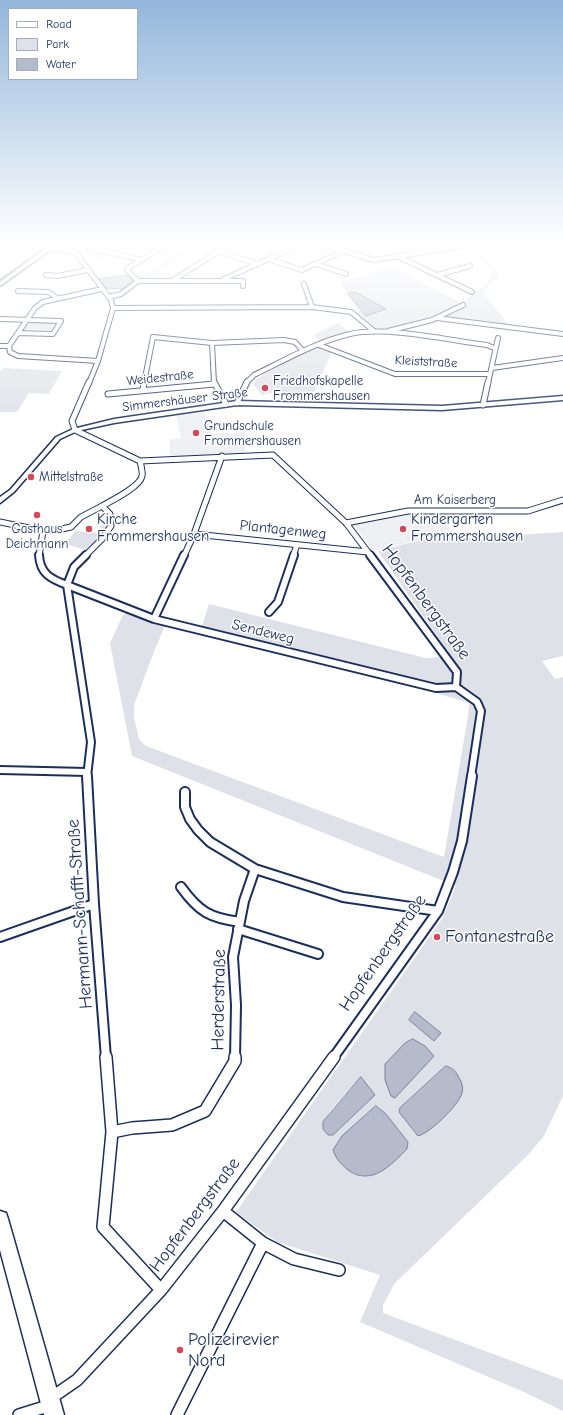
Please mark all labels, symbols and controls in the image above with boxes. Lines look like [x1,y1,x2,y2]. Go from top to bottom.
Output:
legend [8,8,138,80]
text: Road [46,17,72,31]
text: Park [46,37,69,51]
text: Water [46,57,76,71]
street label: Kleiststraße [394,353,458,371]
street label: Weidestraße [126,367,194,389]
place label: Friedhofskapelle Frommershausen [273,373,370,404]
marker: Friedhofskapelle Frommershausen [260,383,270,393]
street label: Simmershäuser Straße [121,385,249,415]
place label: Grundschule Frommershausen [204,418,301,449]
marker: Grundschule Frommershausen [191,428,201,438]
place label: Mittelstraße [39,469,103,485]
marker: Mittelstraße [26,472,36,482]
street label: Am Kaiserberg [414,492,496,508]
marker: Gasthaus Deichmann [32,510,42,520]
place label: Kirche Frommershausen [97,511,209,546]
place label: Kindergarten Frommershausen [411,511,523,546]
street label: Plantagenweg [239,516,327,544]
place label: Gasthaus Deichmann [6,521,68,552]
marker: Kirche Frommershausen [84,524,94,534]
marker: Kindergarten Frommershausen [398,524,408,534]
street label: Hopfenbergstraße [377,540,475,664]
street label: Sendeweg [230,616,296,648]
street label: Hermann-Schafft-Straße [63,818,97,1010]
street label: Hopfenbergstraße [335,890,431,1016]
place label: Fontanestraße [445,926,554,948]
marker: Fontanestraße [432,932,442,942]
street label: Herderstraße [207,949,231,1051]
street label: Hopfenbergstraße [145,1154,245,1276]
place label: Polizeirevier Nord [188,1329,279,1372]
marker: Polizeirevier Nord [175,1345,185,1355]

